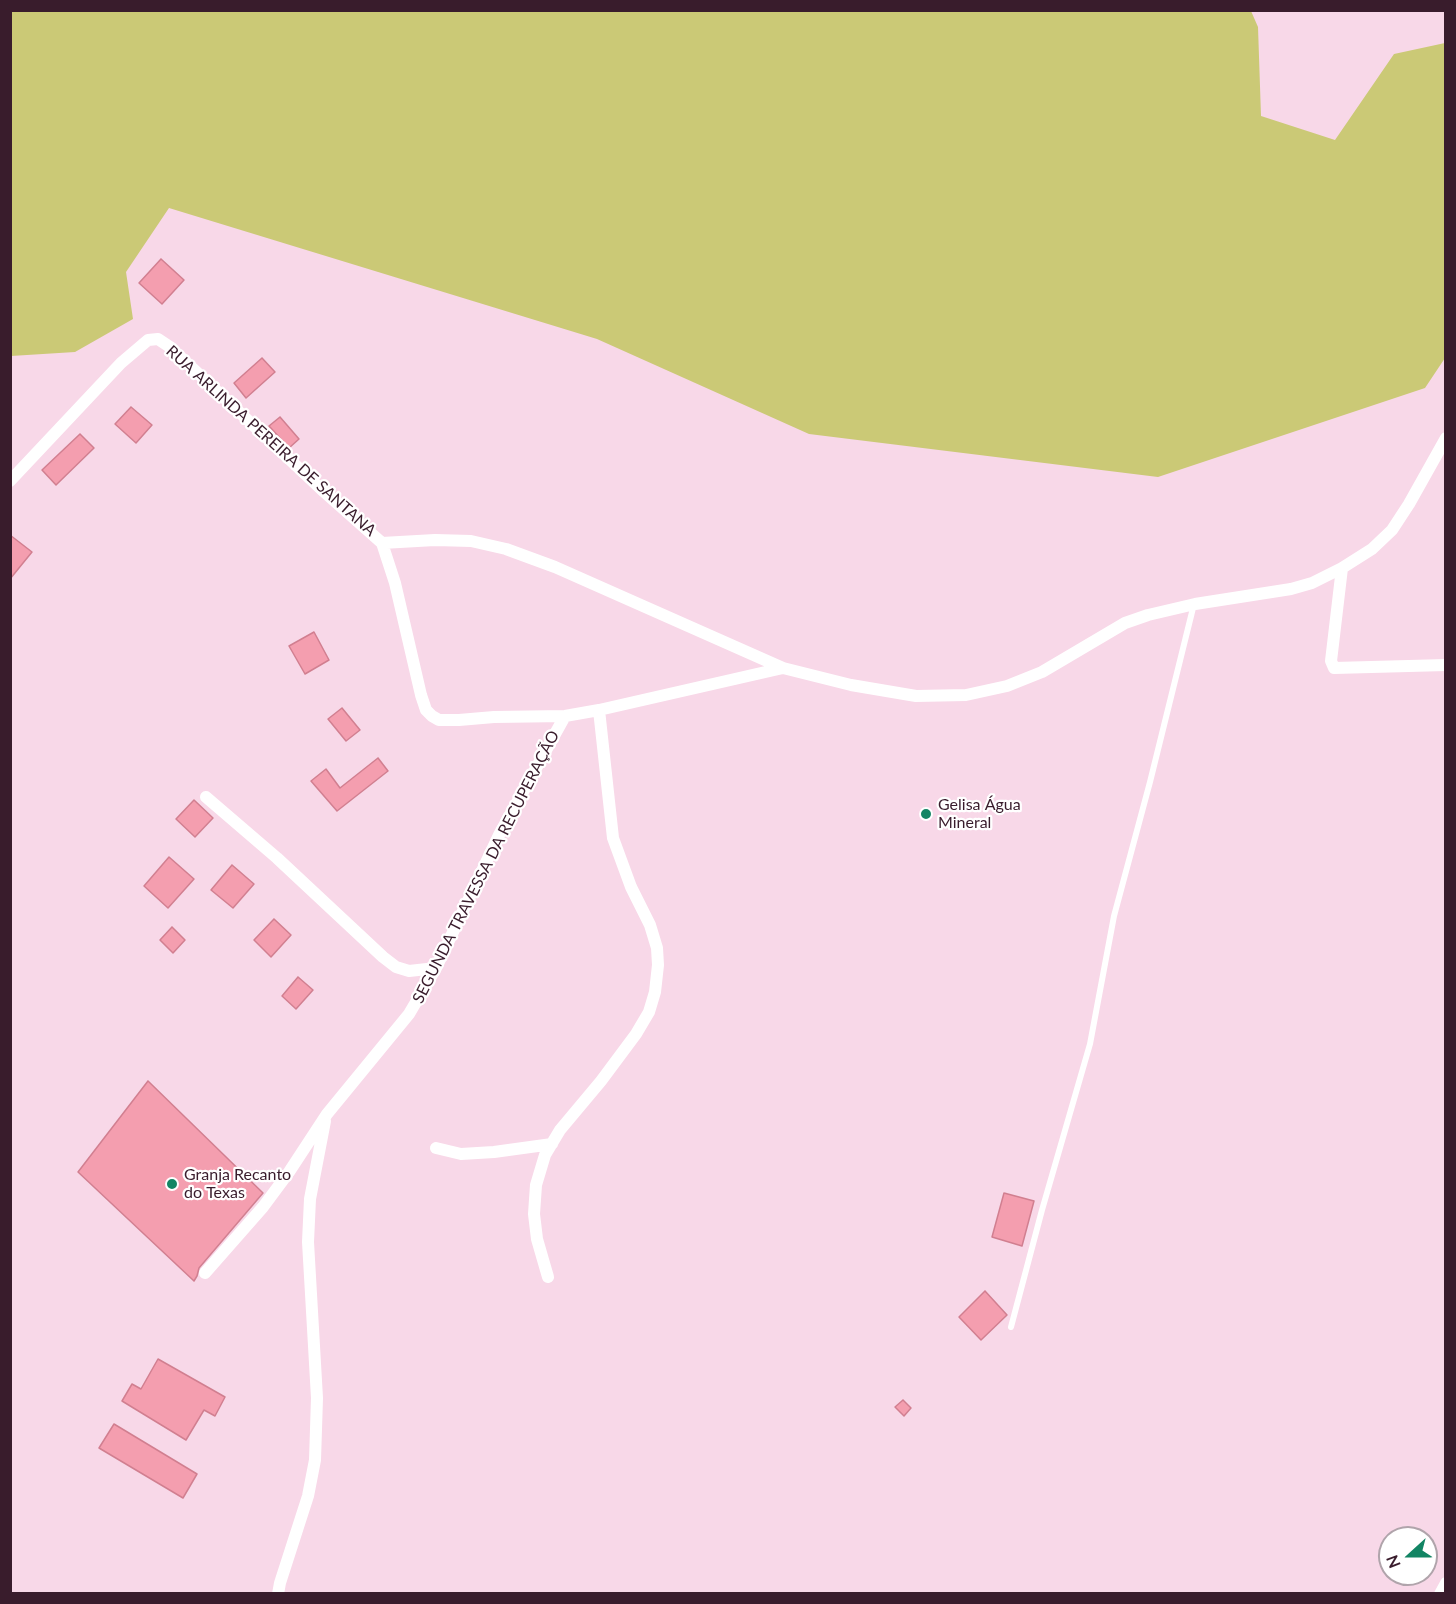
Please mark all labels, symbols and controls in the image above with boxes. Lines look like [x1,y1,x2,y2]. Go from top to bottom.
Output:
street label: RUA ARLINDA PEREIRA DE SANTANA [162,342,380,540]
street label: SEGUNDA TRAVESSA DA RECUPERAÇÃO [409,727,563,1007]
place label: Gelisa Água Mineral [938,795,1021,833]
marker: Gelisa Água Mineral [919,807,933,821]
place label: Granja Recanto do Texas [184,1165,291,1203]
marker: Granja Recanto do Texas [165,1177,179,1191]
north arrow [1378,1526,1438,1586]
text: N [1382,1553,1404,1571]

